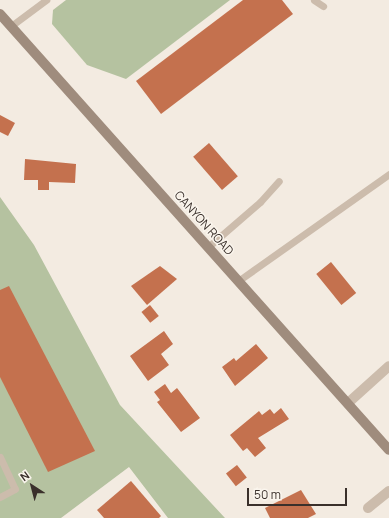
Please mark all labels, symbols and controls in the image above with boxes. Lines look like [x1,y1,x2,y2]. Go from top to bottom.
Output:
street label: CANYON ROAD [171,188,237,258]
north arrow [12,466,52,506]
text: N [17,467,32,484]
scale bar [249,480,349,506]
text: 50 m [254,486,281,503]

